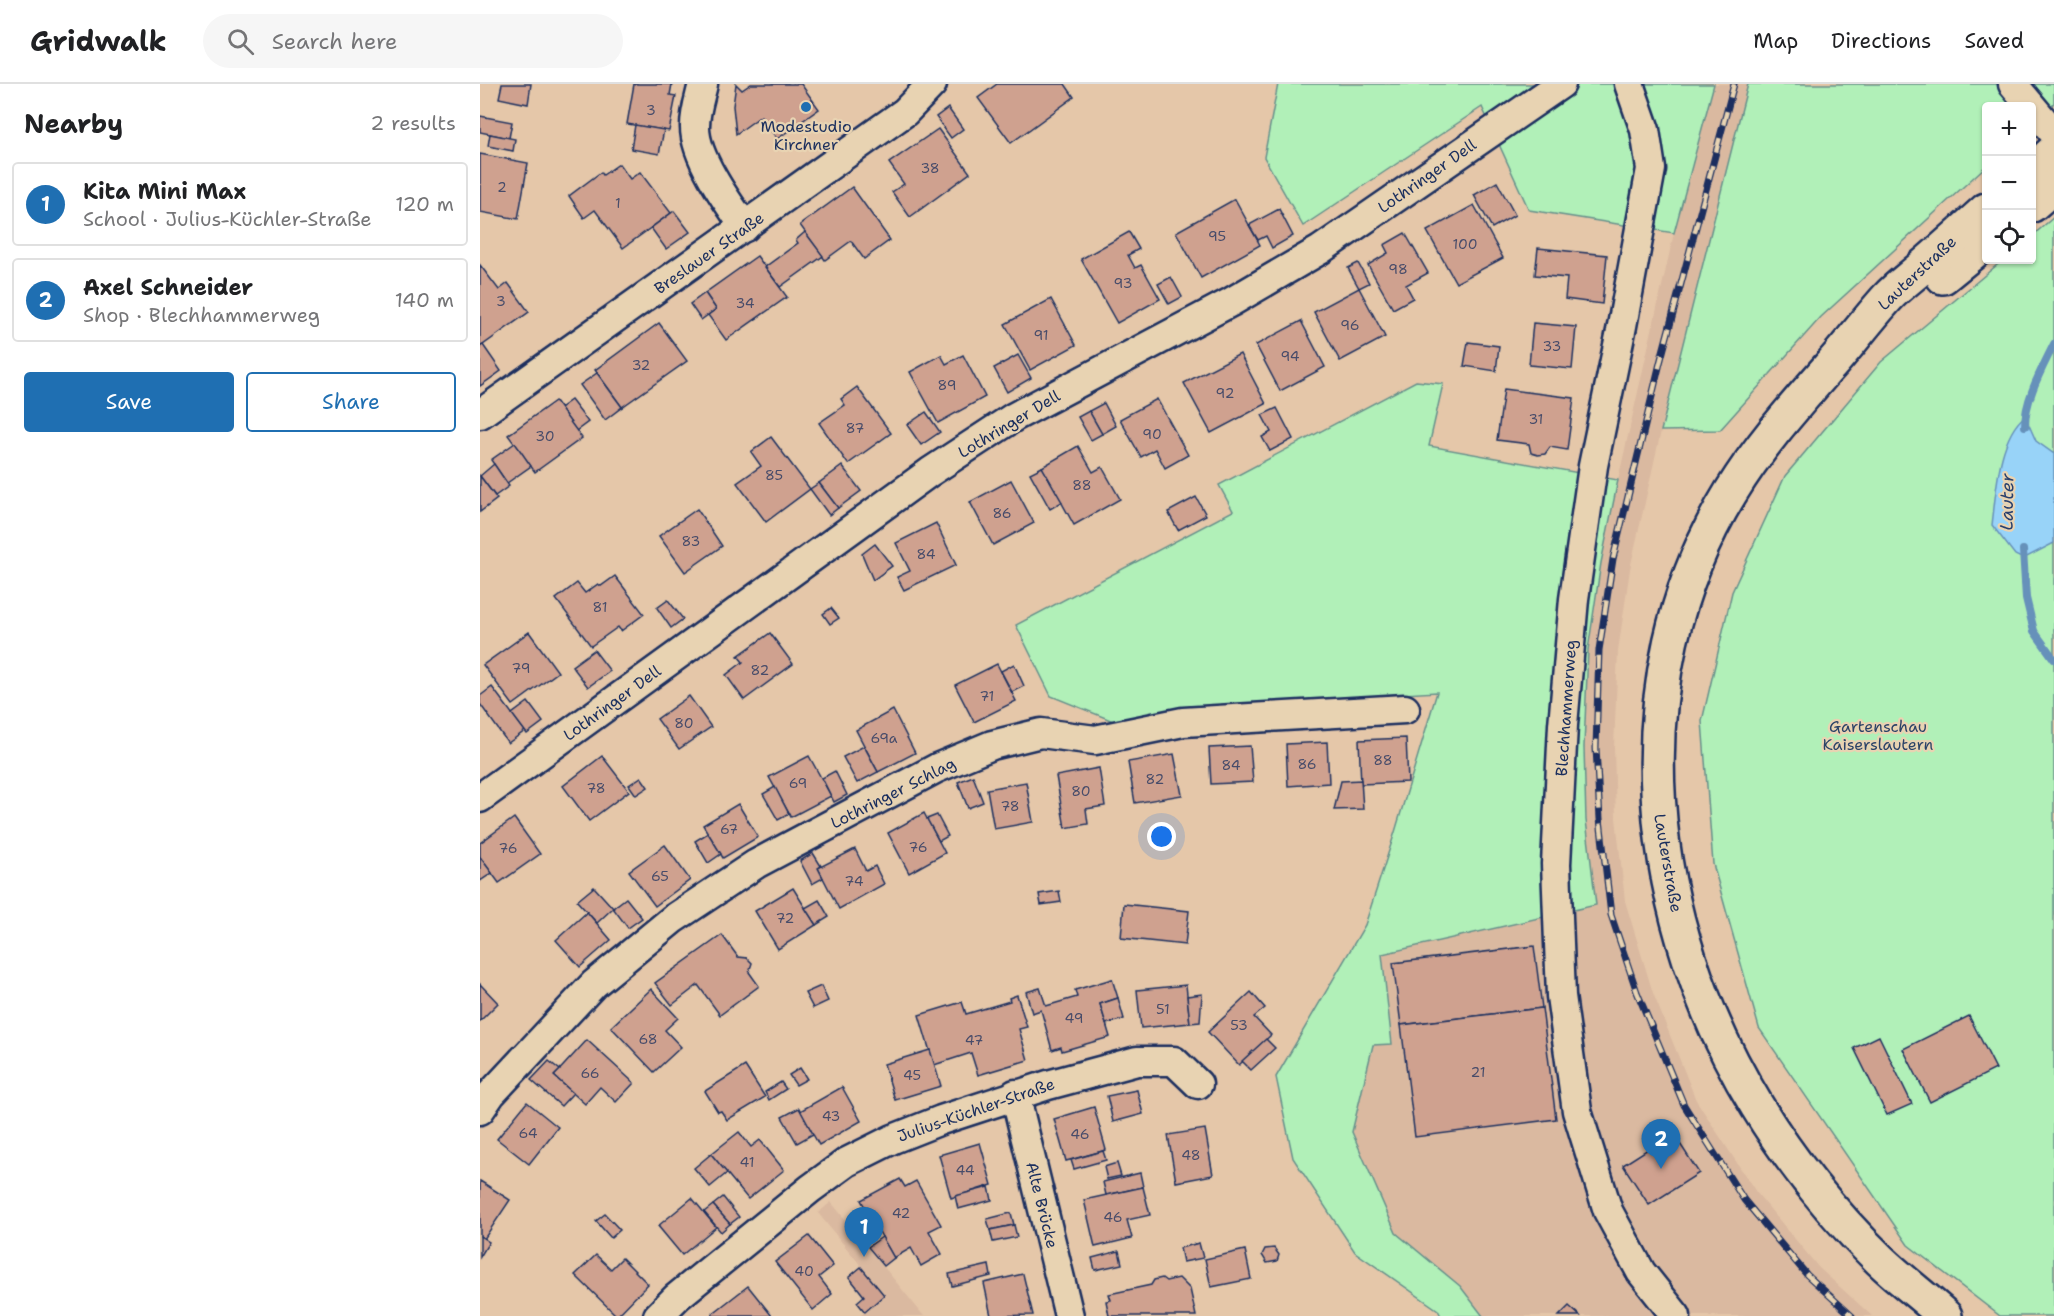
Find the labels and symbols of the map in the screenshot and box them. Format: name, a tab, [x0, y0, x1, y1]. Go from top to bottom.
marker: Modestudio Kirchner	[799, 100, 813, 114]
house number: 3	[646, 101, 656, 119]
place label: Modestudio Kirchner	[760, 116, 852, 155]
street label: Lothringer Dell	[1374, 134, 1481, 218]
house number: 38	[920, 159, 940, 177]
house number: 2	[497, 178, 507, 196]
house number: 1	[615, 194, 621, 212]
street label: Breslauer Straße	[650, 207, 768, 299]
house number: 95	[1208, 227, 1226, 245]
street label: Lauterstraße	[1873, 231, 1961, 315]
house number: 100	[1453, 235, 1477, 253]
house number: 98	[1388, 260, 1408, 278]
house number: 93	[1114, 274, 1132, 292]
house number: 3	[496, 292, 506, 310]
house number: 34	[735, 294, 755, 312]
house number: 96	[1340, 316, 1360, 334]
house number: 91	[1033, 326, 1049, 344]
house number: 33	[1543, 337, 1561, 355]
house number: 94	[1280, 347, 1300, 365]
house number: 32	[632, 356, 650, 374]
house number: 89	[938, 376, 956, 394]
house number: 92	[1216, 384, 1234, 402]
street label: Lothringer Dell	[954, 385, 1064, 463]
house number: 31	[1529, 410, 1543, 428]
house number: 87	[846, 419, 864, 437]
house number: 90	[1142, 425, 1162, 443]
house number: 30	[535, 427, 555, 445]
house number: 85	[765, 466, 783, 484]
water label: Lauter	[1995, 473, 2020, 531]
house number: 88	[1072, 476, 1092, 494]
house number: 86	[992, 504, 1012, 522]
house number: 83	[682, 532, 700, 550]
house number: 84	[916, 545, 936, 563]
house number: 81	[592, 598, 608, 616]
street label: Blechhammerweg	[1551, 639, 1581, 777]
house number: 79	[511, 659, 531, 677]
street label: Lothringer Dell	[559, 660, 665, 746]
house number: 82	[751, 661, 769, 679]
house number: 71	[980, 687, 994, 705]
house number: 80	[674, 714, 694, 732]
park label: Gartenschau Kaiserslautern	[1823, 716, 1934, 755]
house number: 69a	[871, 729, 898, 747]
house number: 88	[1373, 751, 1393, 769]
street label: Lothringer Schlag	[827, 752, 959, 834]
house number: 86	[1297, 755, 1317, 773]
house number: 84	[1221, 756, 1241, 774]
house number: 82	[1146, 770, 1164, 788]
house number: 69	[789, 774, 807, 792]
house number: 78	[586, 779, 606, 797]
house number: 80	[1071, 782, 1091, 800]
house number: 78	[1000, 797, 1020, 815]
street label: Lauterstraße	[1649, 812, 1687, 914]
house number: 67	[720, 820, 738, 838]
your location	[1147, 822, 1176, 851]
house number: 76	[908, 838, 928, 856]
house number: 76	[498, 839, 518, 857]
house number: 65	[651, 867, 669, 885]
house number: 74	[845, 872, 864, 890]
house number: 72	[776, 909, 794, 927]
house number: 51	[1156, 1000, 1170, 1018]
house number: 49	[1065, 1009, 1084, 1027]
house number: 53	[1230, 1016, 1248, 1034]
house number: 68	[638, 1030, 658, 1048]
house number: 47	[965, 1031, 983, 1049]
house number: 21	[1471, 1063, 1485, 1081]
house number: 66	[580, 1064, 600, 1082]
house number: 45	[903, 1066, 921, 1084]
street label: Julius-Küchler-Straße	[894, 1073, 1058, 1147]
house number: 43	[822, 1107, 840, 1125]
pin: 2	[1642, 1120, 1680, 1169]
house number: 64	[518, 1124, 538, 1142]
house number: 46	[1070, 1125, 1090, 1143]
house number: 48	[1181, 1146, 1201, 1164]
house number: 41	[740, 1153, 754, 1171]
street label: Alte Brücke	[1021, 1160, 1063, 1250]
house number: 44	[955, 1161, 975, 1179]
house number: 42	[892, 1204, 910, 1222]
pin: 1	[844, 1208, 884, 1257]
house number: 46	[1103, 1208, 1123, 1226]
house number: 40	[794, 1262, 814, 1280]

